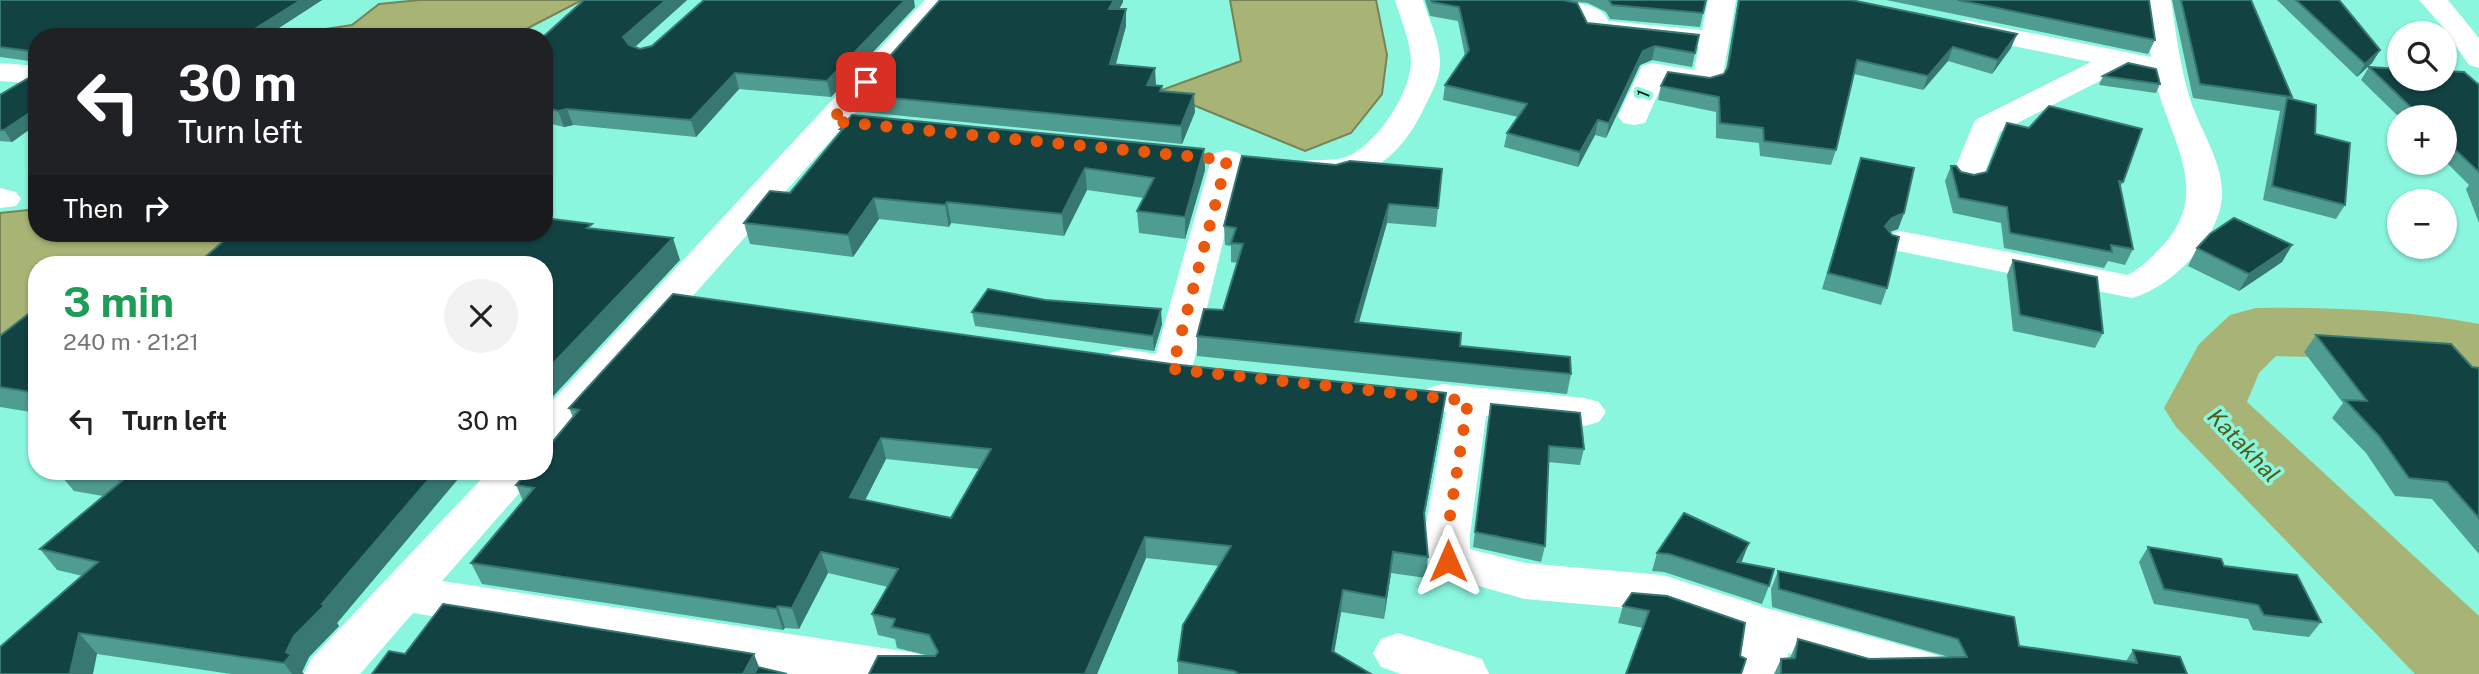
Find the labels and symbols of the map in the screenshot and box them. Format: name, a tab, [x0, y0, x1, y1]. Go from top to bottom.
pin	[836, 52, 896, 112]
street label: 1	[1632, 87, 1654, 101]
water label: Katakhal	[2202, 403, 2286, 487]
position arrow	[1411, 524, 1485, 598]

